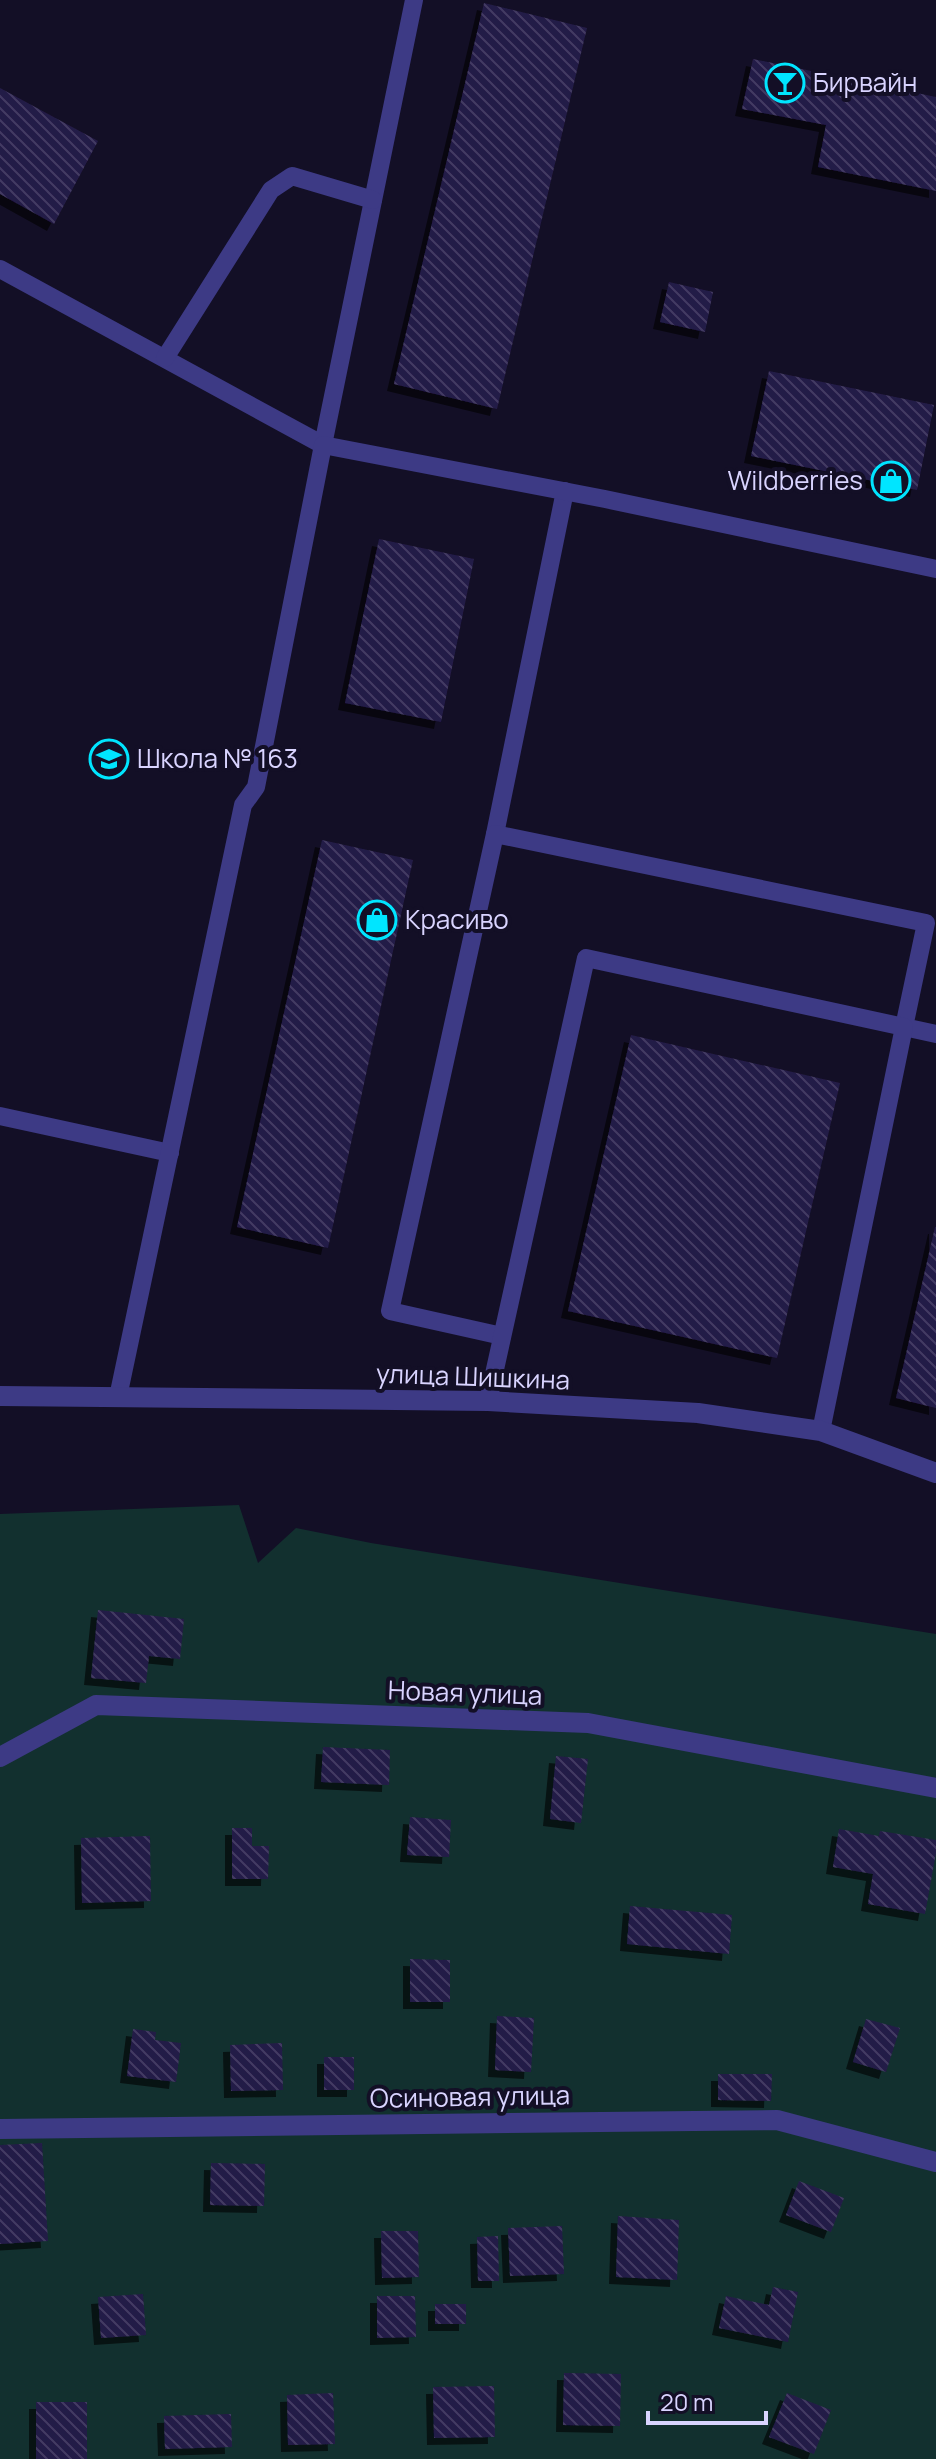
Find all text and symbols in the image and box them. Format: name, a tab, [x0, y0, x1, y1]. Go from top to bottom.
bar icon: Бирвайн	[764, 62, 806, 104]
place label: Бирвайн	[813, 64, 917, 100]
shop icon: Wildberries	[870, 460, 912, 502]
place label: Wildberries	[727, 462, 863, 498]
school or university icon: Школа № 163	[88, 738, 130, 780]
place label: Школа № 163	[137, 740, 298, 776]
shop icon: Красиво	[356, 899, 398, 941]
place label: Красиво	[405, 901, 509, 937]
street label: улица Шишкина	[375, 1355, 571, 1397]
street label: Новая улица	[387, 1671, 543, 1713]
street label: Осиновая улица	[370, 2076, 570, 2116]
scale bar	[648, 2375, 766, 2425]
text: 20 m	[660, 2385, 713, 2418]

